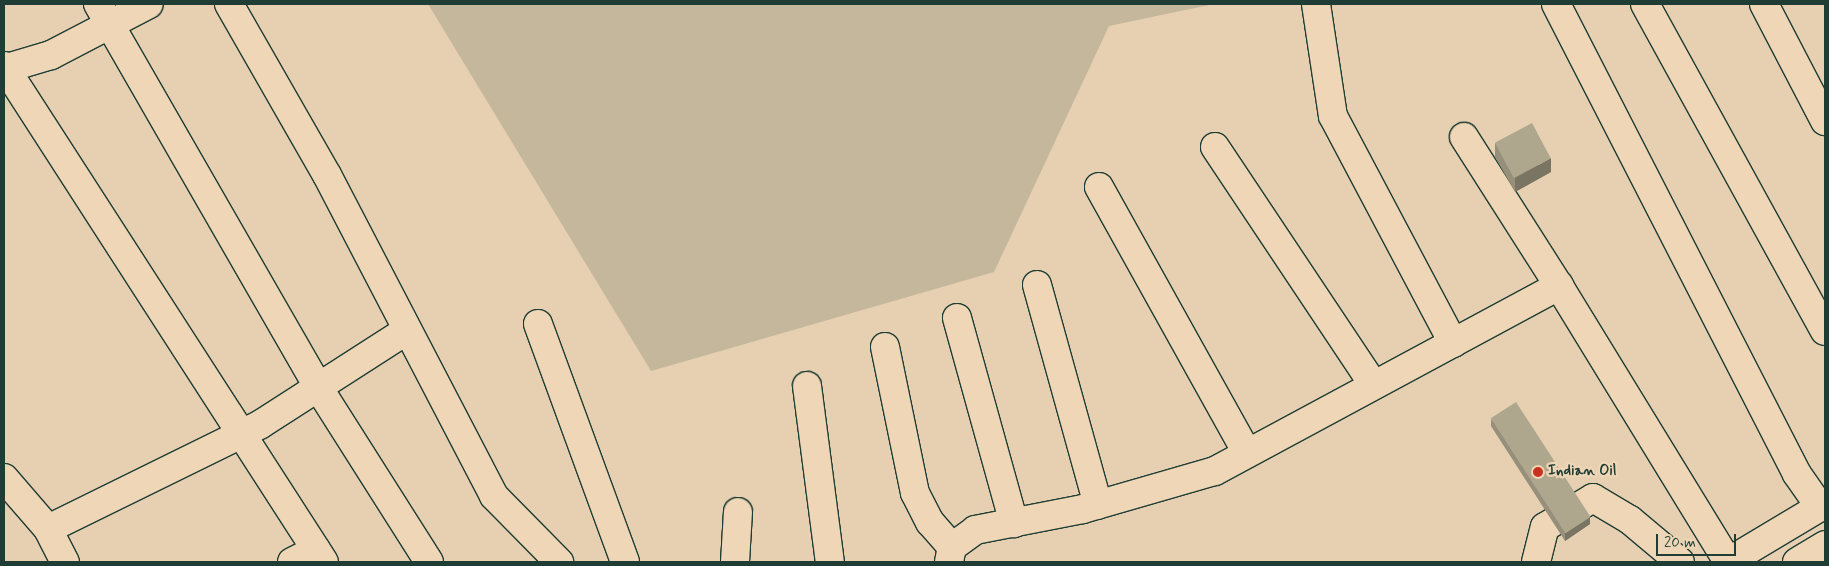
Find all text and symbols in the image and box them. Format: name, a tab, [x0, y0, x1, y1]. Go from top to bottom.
place label: Indian Oil	[1548, 463, 1617, 481]
marker: Indian Oil	[1532, 466, 1544, 478]
scale bar	[1659, 524, 1739, 556]
text: 20 m	[1664, 533, 1696, 553]

